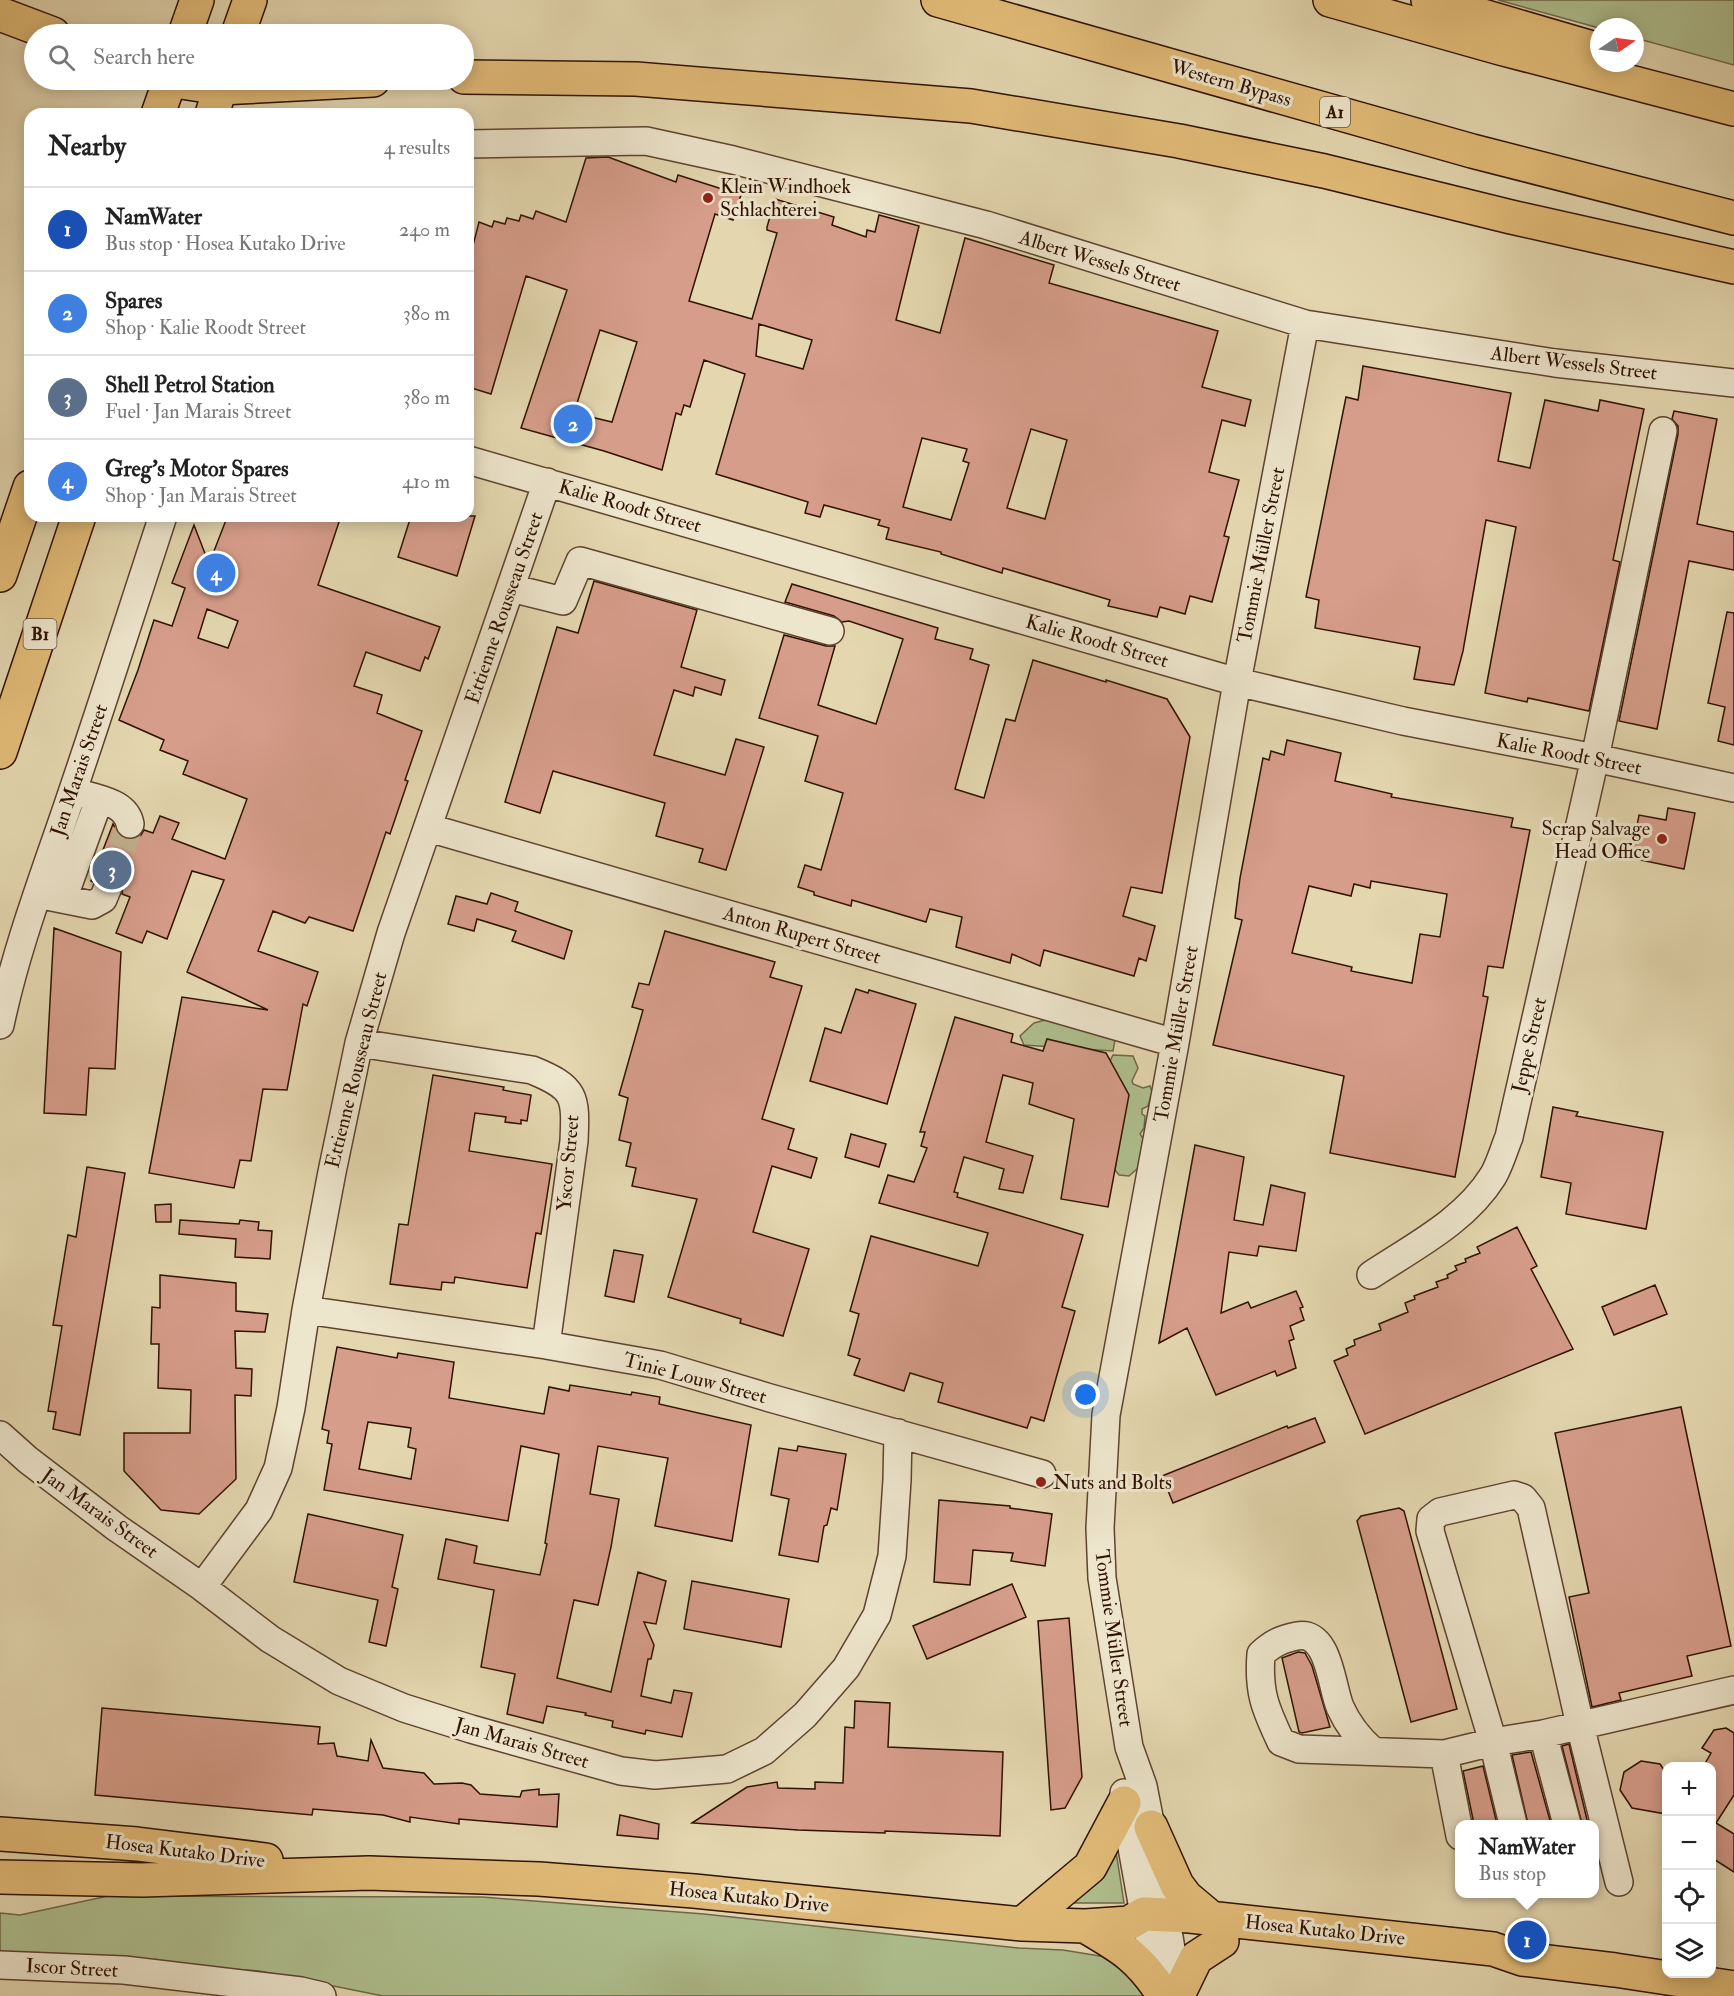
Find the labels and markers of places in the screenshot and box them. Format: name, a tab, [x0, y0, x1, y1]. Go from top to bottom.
place label: Klein Windhoek Schlachterei	[720, 174, 851, 222]
marker: Klein Windhoek Schlachterei	[701, 191, 715, 205]
pin: 2	[554, 402, 592, 446]
pin: 4	[196, 550, 236, 596]
place label: Scrap Salvage Head Office	[1541, 816, 1650, 864]
marker: Scrap Salvage Head Office	[1655, 832, 1669, 846]
pin: 3	[92, 848, 132, 892]
place label: Nuts and Bolts	[1053, 1470, 1172, 1495]
marker: Nuts and Bolts	[1034, 1475, 1048, 1489]
pin: 1	[1508, 1918, 1546, 1962]

